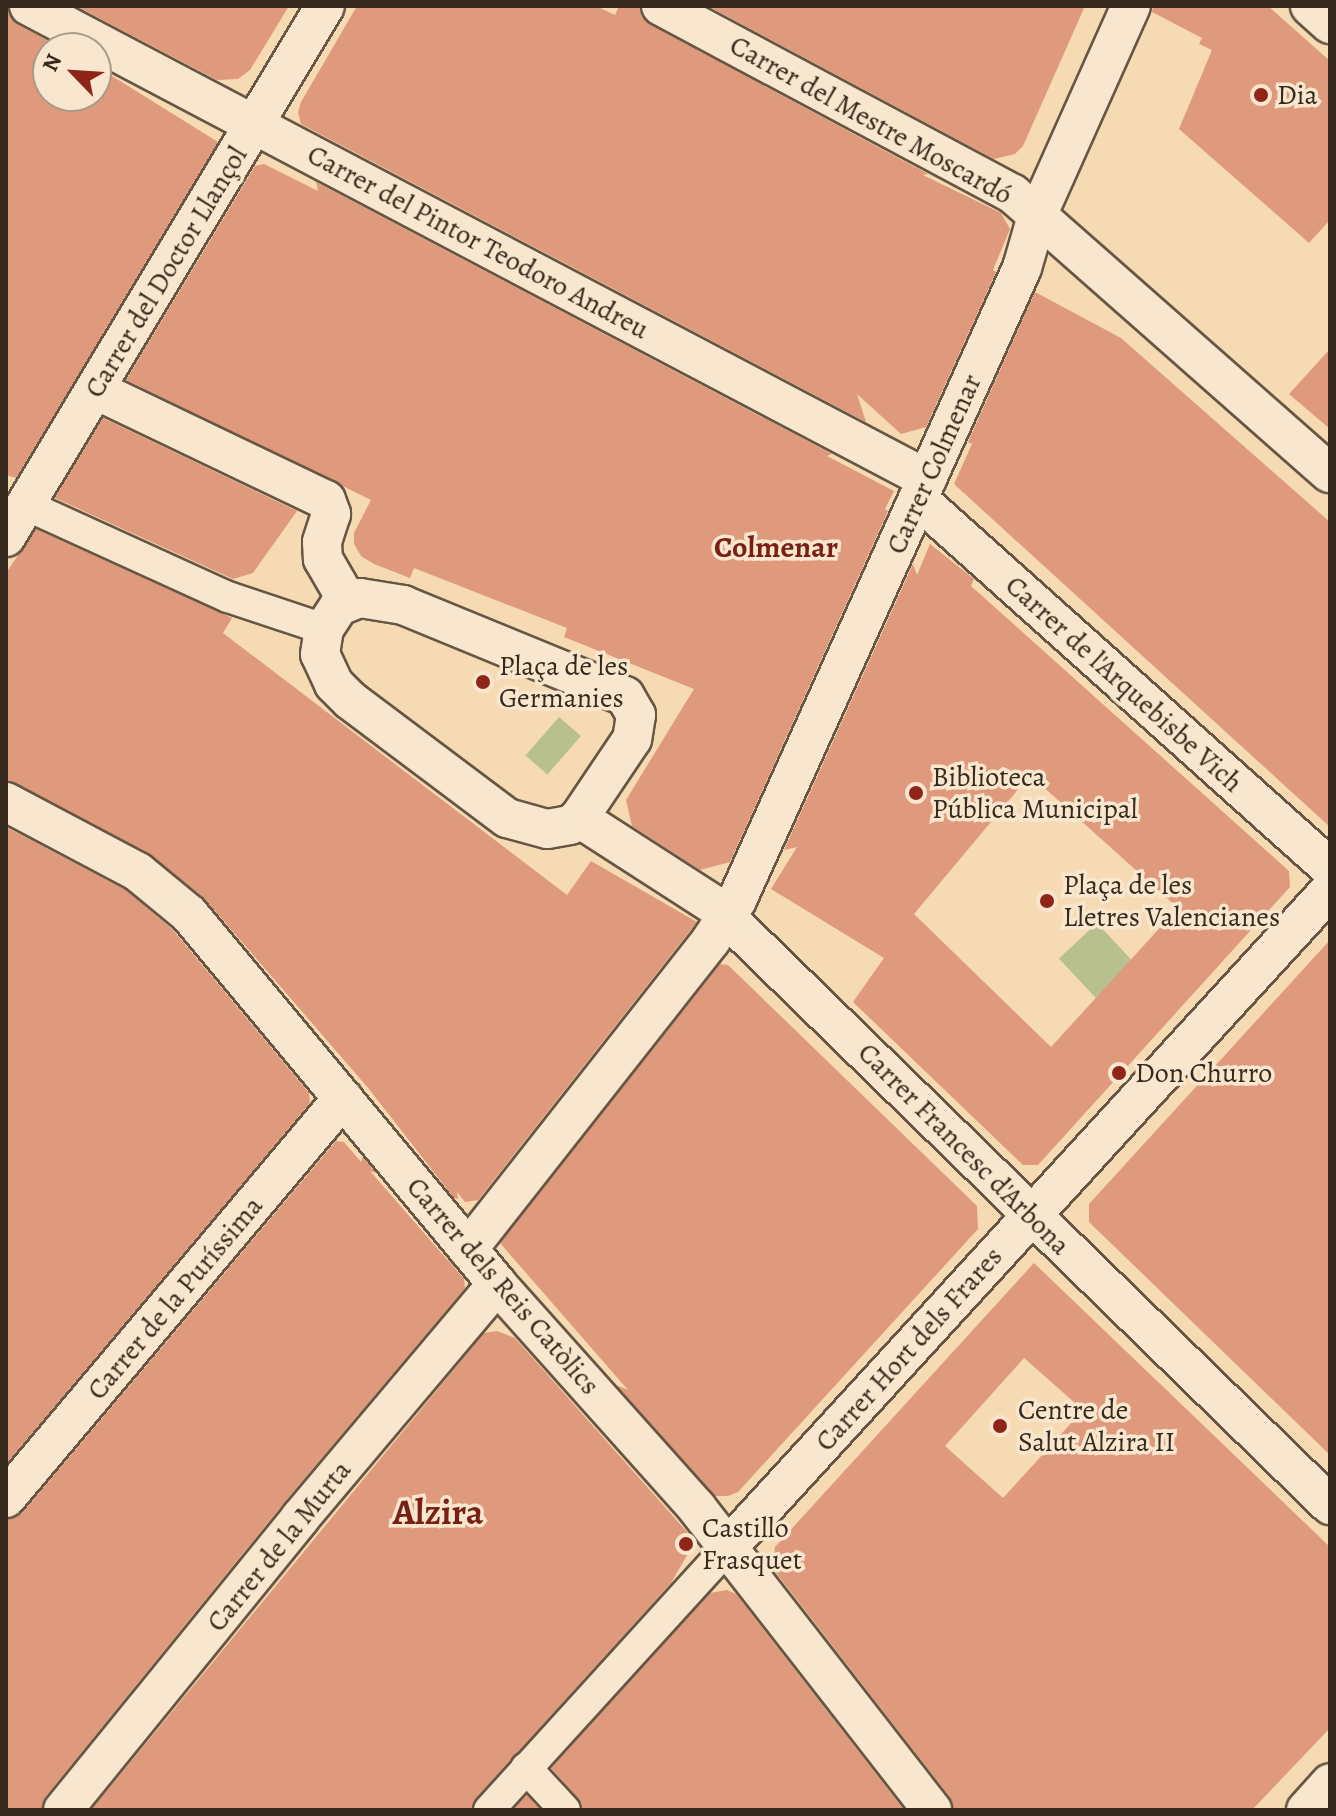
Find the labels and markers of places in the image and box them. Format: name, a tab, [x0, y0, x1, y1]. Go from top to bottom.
place label: Dia	[1277, 78, 1318, 112]
marker: Dia	[1252, 86, 1270, 104]
place label: Plaça de les Germanies	[499, 649, 628, 715]
marker: Plaça de les Germanies	[474, 673, 492, 691]
place label: Biblioteca Pública Municipal	[932, 760, 1138, 826]
marker: Biblioteca Pública Municipal	[907, 784, 925, 802]
place label: Plaça de les Lletres Valencianes	[1063, 868, 1280, 934]
marker: Plaça de les Lletres Valencianes	[1038, 892, 1056, 910]
place label: Don Churro	[1135, 1056, 1272, 1090]
marker: Don Churro	[1110, 1064, 1128, 1082]
place label: Centre de Salut Alzira II	[1018, 1393, 1175, 1459]
marker: Centre de Salut Alzira II	[989, 1415, 1011, 1437]
place label: Castillo Frasquet	[702, 1511, 802, 1577]
marker: Castillo Frasquet	[677, 1535, 695, 1553]

